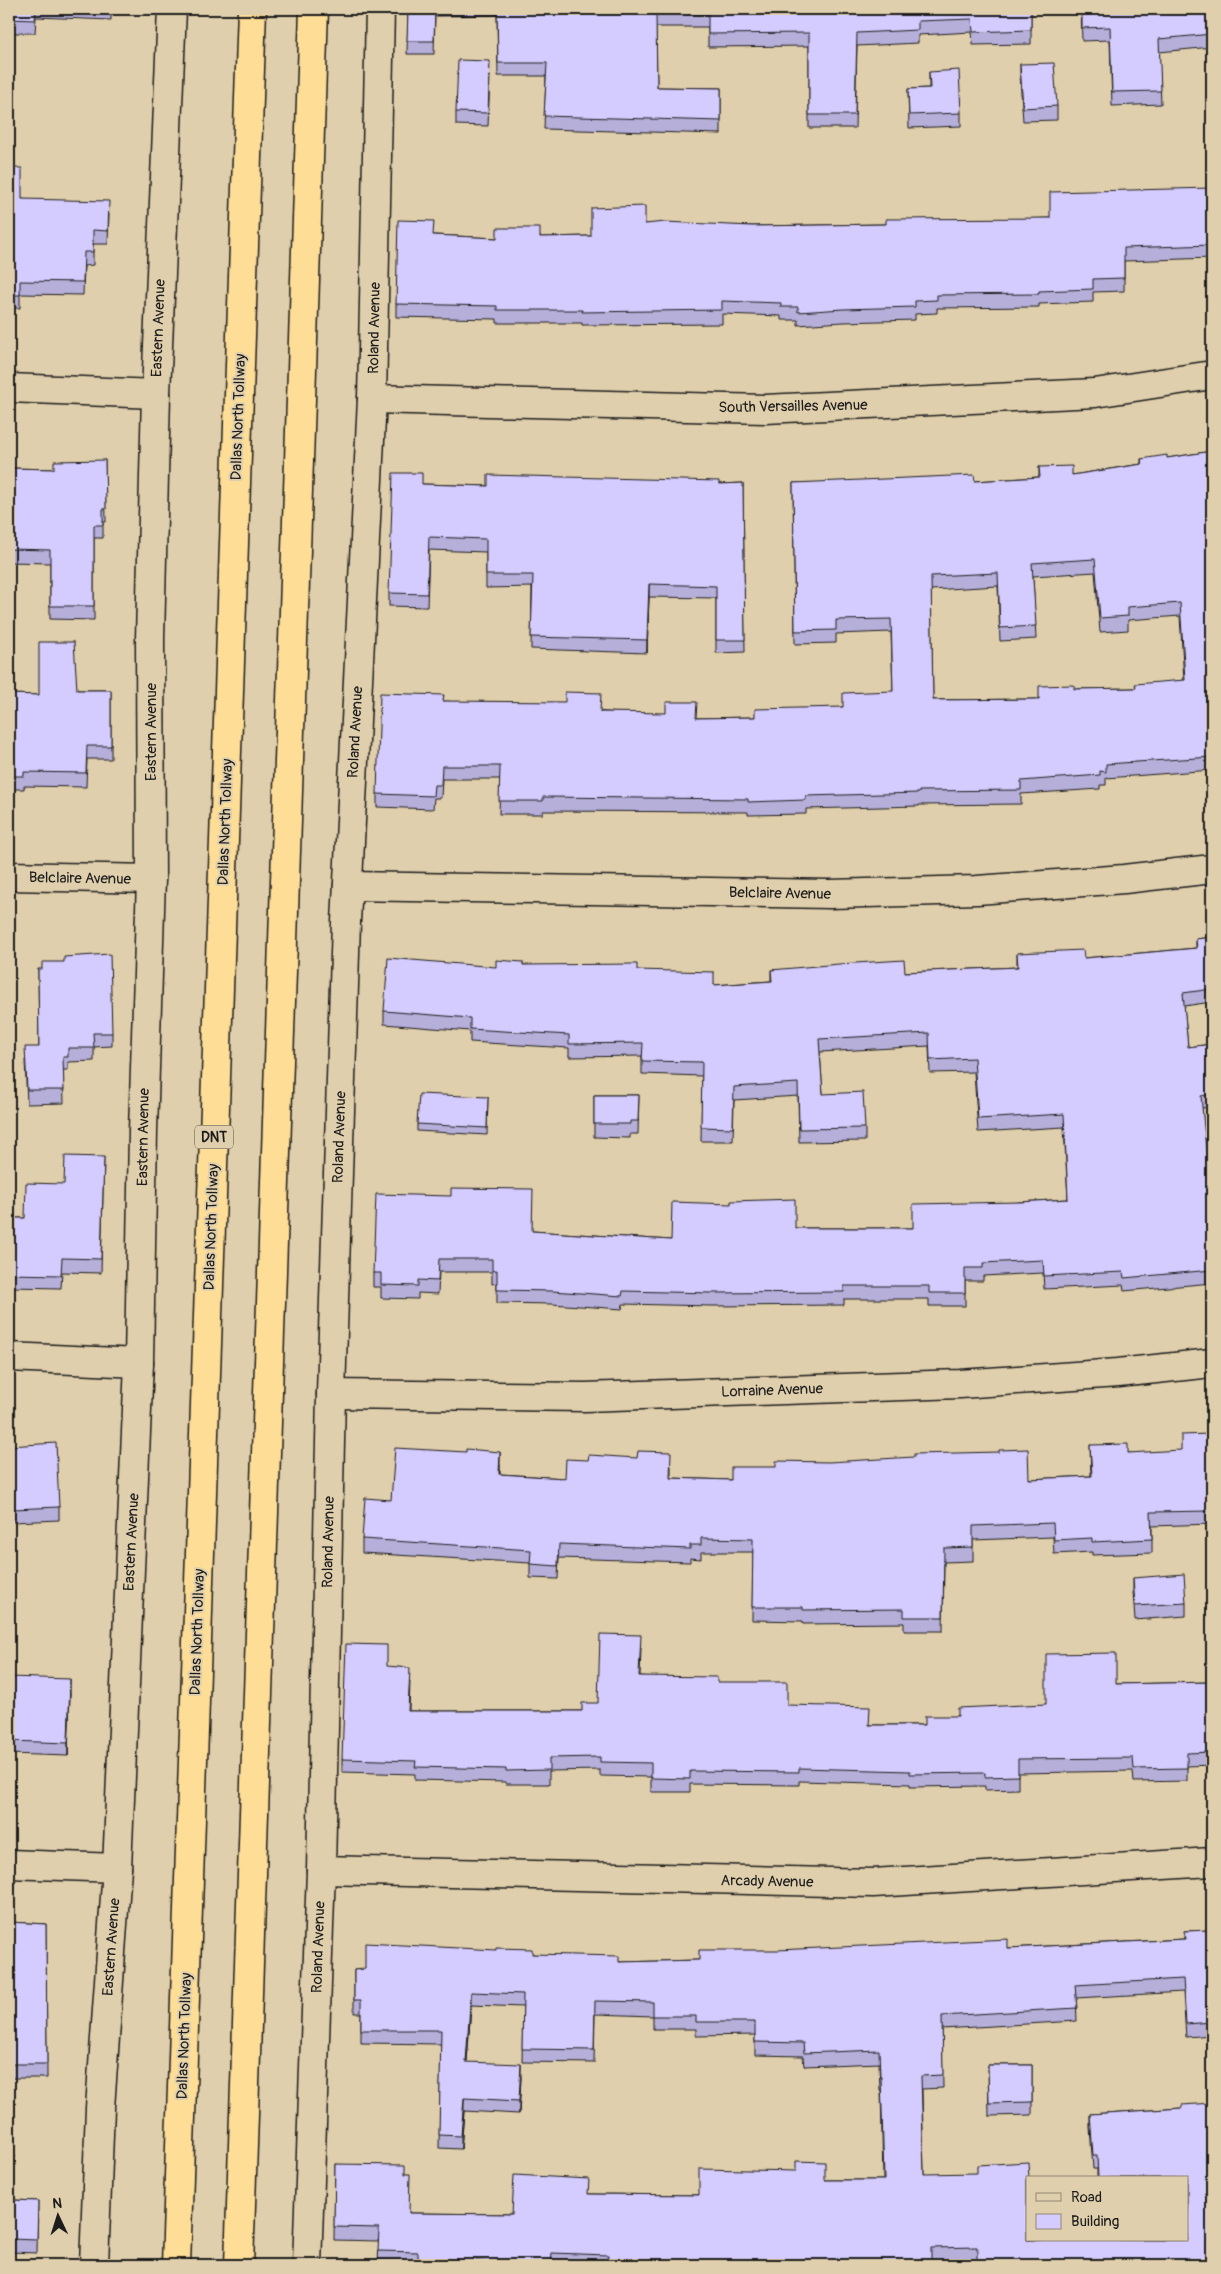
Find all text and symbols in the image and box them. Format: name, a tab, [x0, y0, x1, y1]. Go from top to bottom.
street label: Eastern Avenue	[147, 278, 170, 377]
street label: Roland Avenue	[364, 281, 385, 374]
street label: Dallas North Tollway	[227, 353, 250, 481]
street label: South Versailles Avenue	[718, 396, 868, 417]
street label: Eastern Avenue	[142, 682, 161, 781]
street label: Roland Avenue	[344, 685, 367, 778]
street label: Dallas North Tollway	[214, 758, 237, 886]
street label: Belclaire Avenue	[29, 868, 132, 889]
street label: Belclaire Avenue	[729, 883, 832, 904]
street label: Eastern Avenue	[133, 1087, 154, 1186]
street label: Roland Avenue	[328, 1090, 351, 1183]
road number: DNT	[195, 1126, 233, 1148]
street label: Dallas North Tollway	[200, 1163, 223, 1291]
street label: Lorraine Avenue	[721, 1379, 824, 1402]
street label: Eastern Avenue	[119, 1492, 144, 1592]
street label: Roland Avenue	[318, 1495, 339, 1588]
street label: Dallas North Tollway	[186, 1568, 209, 1696]
street label: Arcady Avenue	[720, 1871, 814, 1892]
street label: Eastern Avenue	[99, 1897, 124, 1997]
street label: Roland Avenue	[307, 1900, 330, 1993]
street label: Dallas North Tollway	[173, 1972, 196, 2100]
legend	[1026, 2176, 1188, 2242]
text: Road	[1071, 2188, 1102, 2207]
north arrow	[32, 2192, 82, 2242]
text: N	[52, 2195, 62, 2212]
text: Building	[1071, 2212, 1119, 2231]

